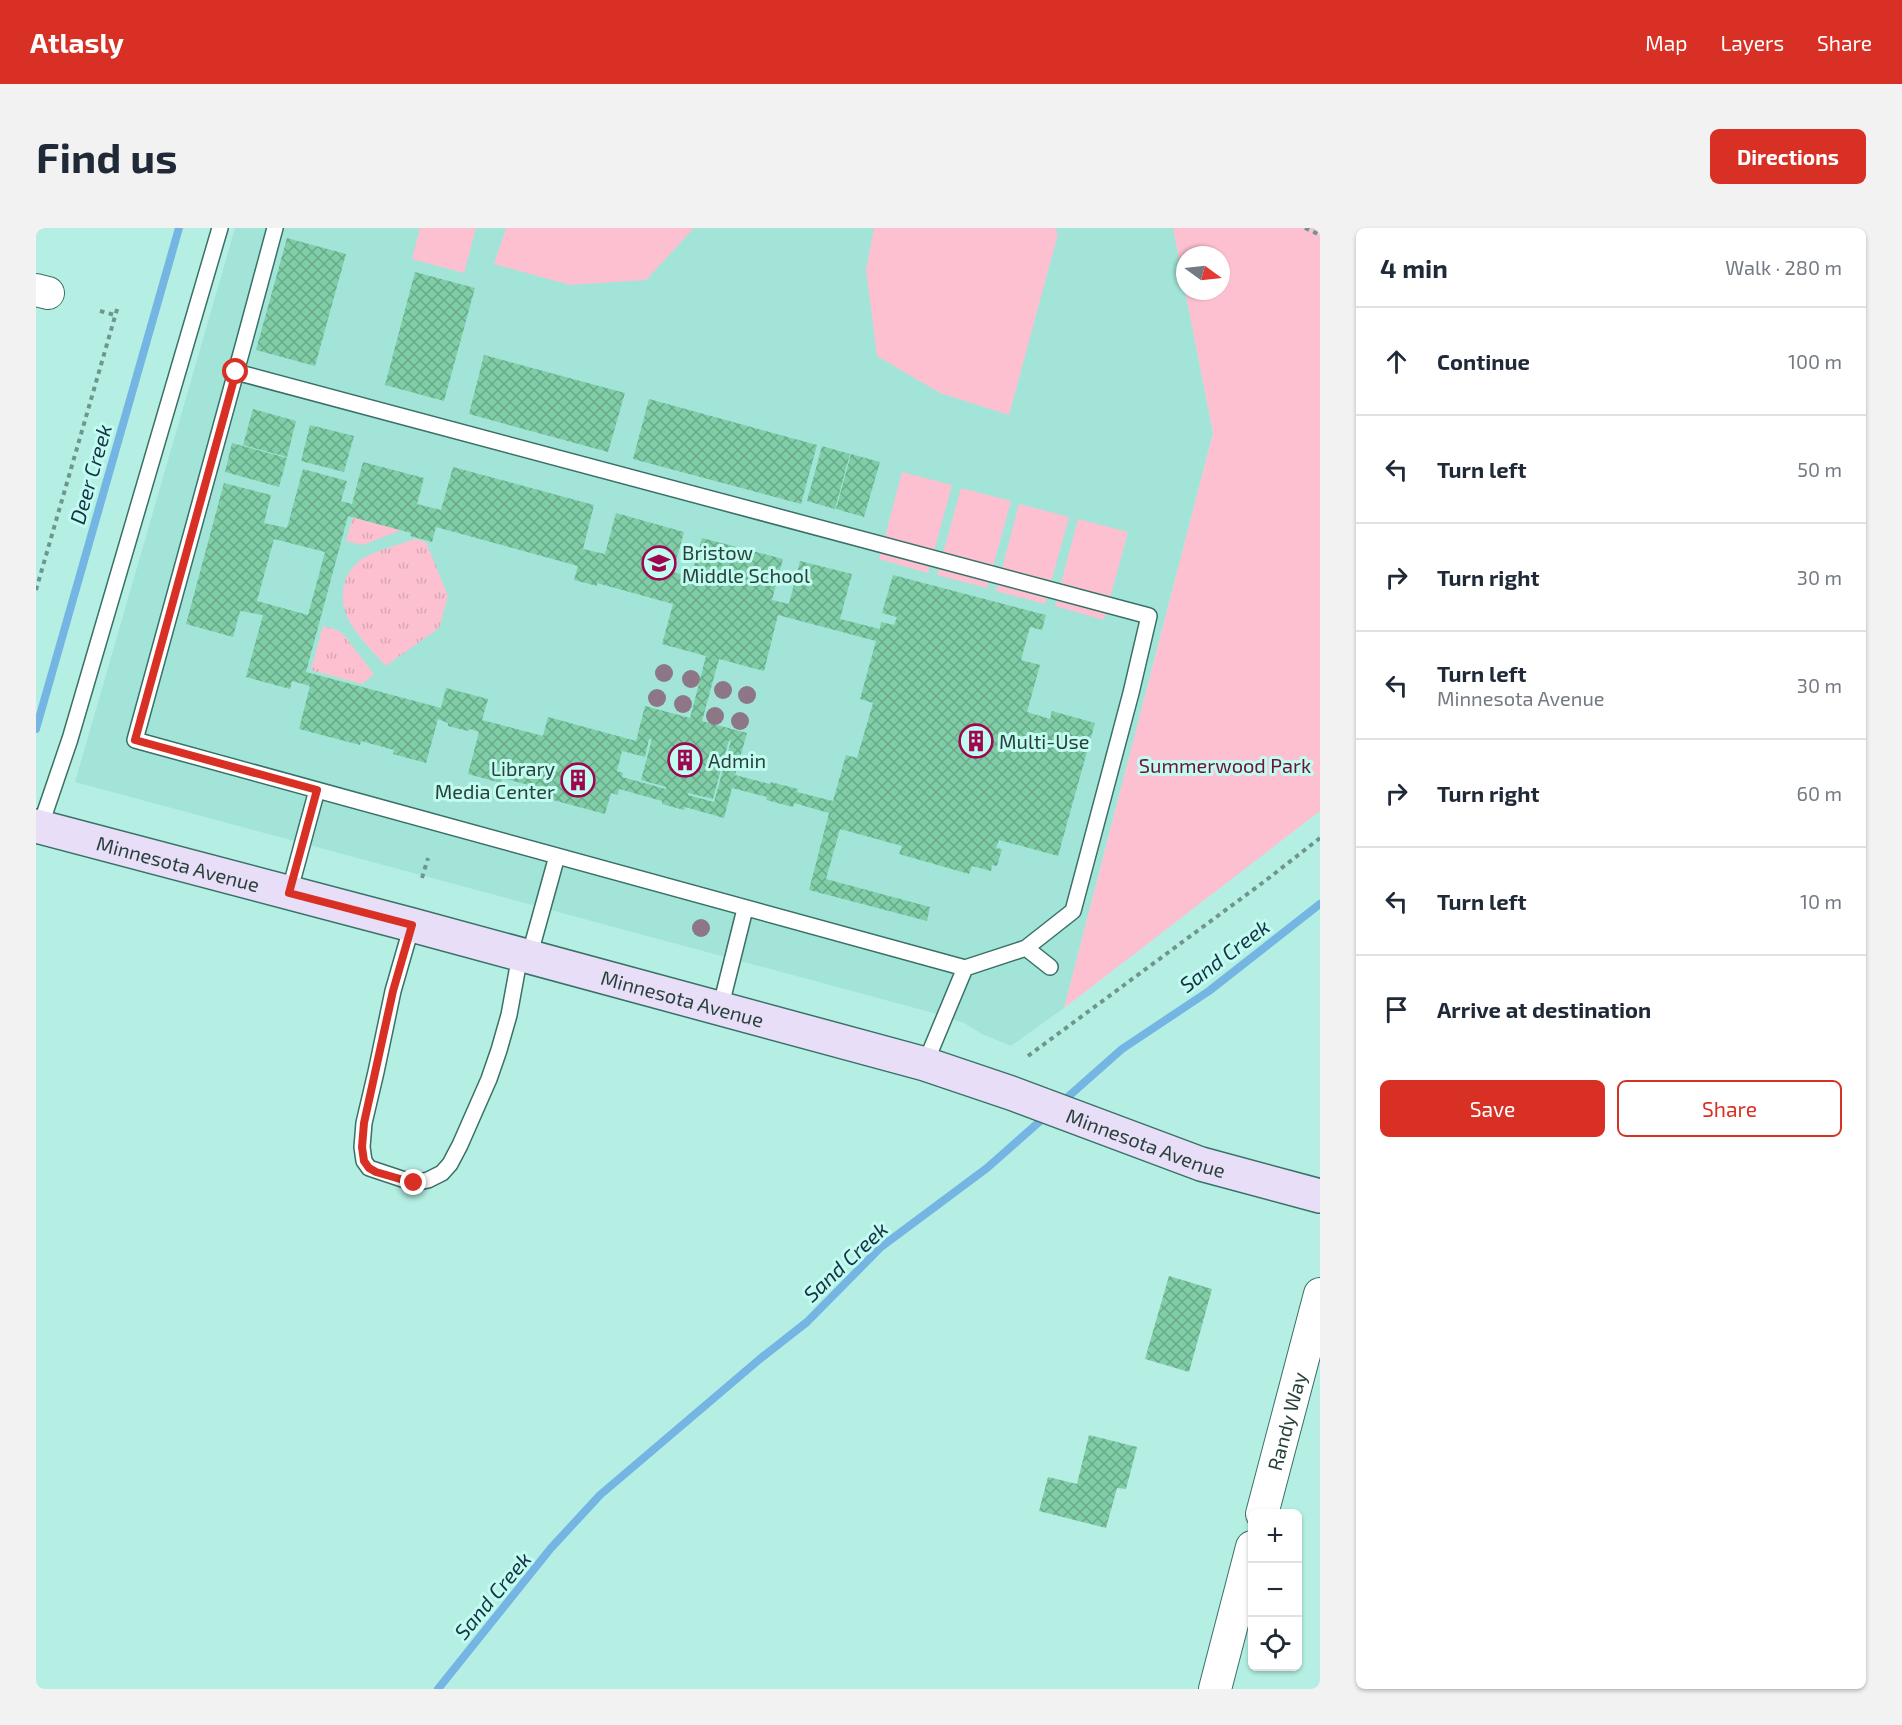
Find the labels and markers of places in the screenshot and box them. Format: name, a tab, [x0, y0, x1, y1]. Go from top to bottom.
place label: Bristow Middle School	[682, 540, 810, 587]
school or university icon: Bristow Middle School	[641, 545, 677, 581]
building icon: Multi-Use	[958, 723, 994, 759]
place label: Multi-Use	[999, 729, 1090, 753]
building icon: Admin	[667, 742, 703, 778]
place label: Admin	[708, 748, 766, 772]
place label: Library Media Center	[435, 756, 555, 803]
building icon: Library Media Center	[560, 762, 596, 798]

